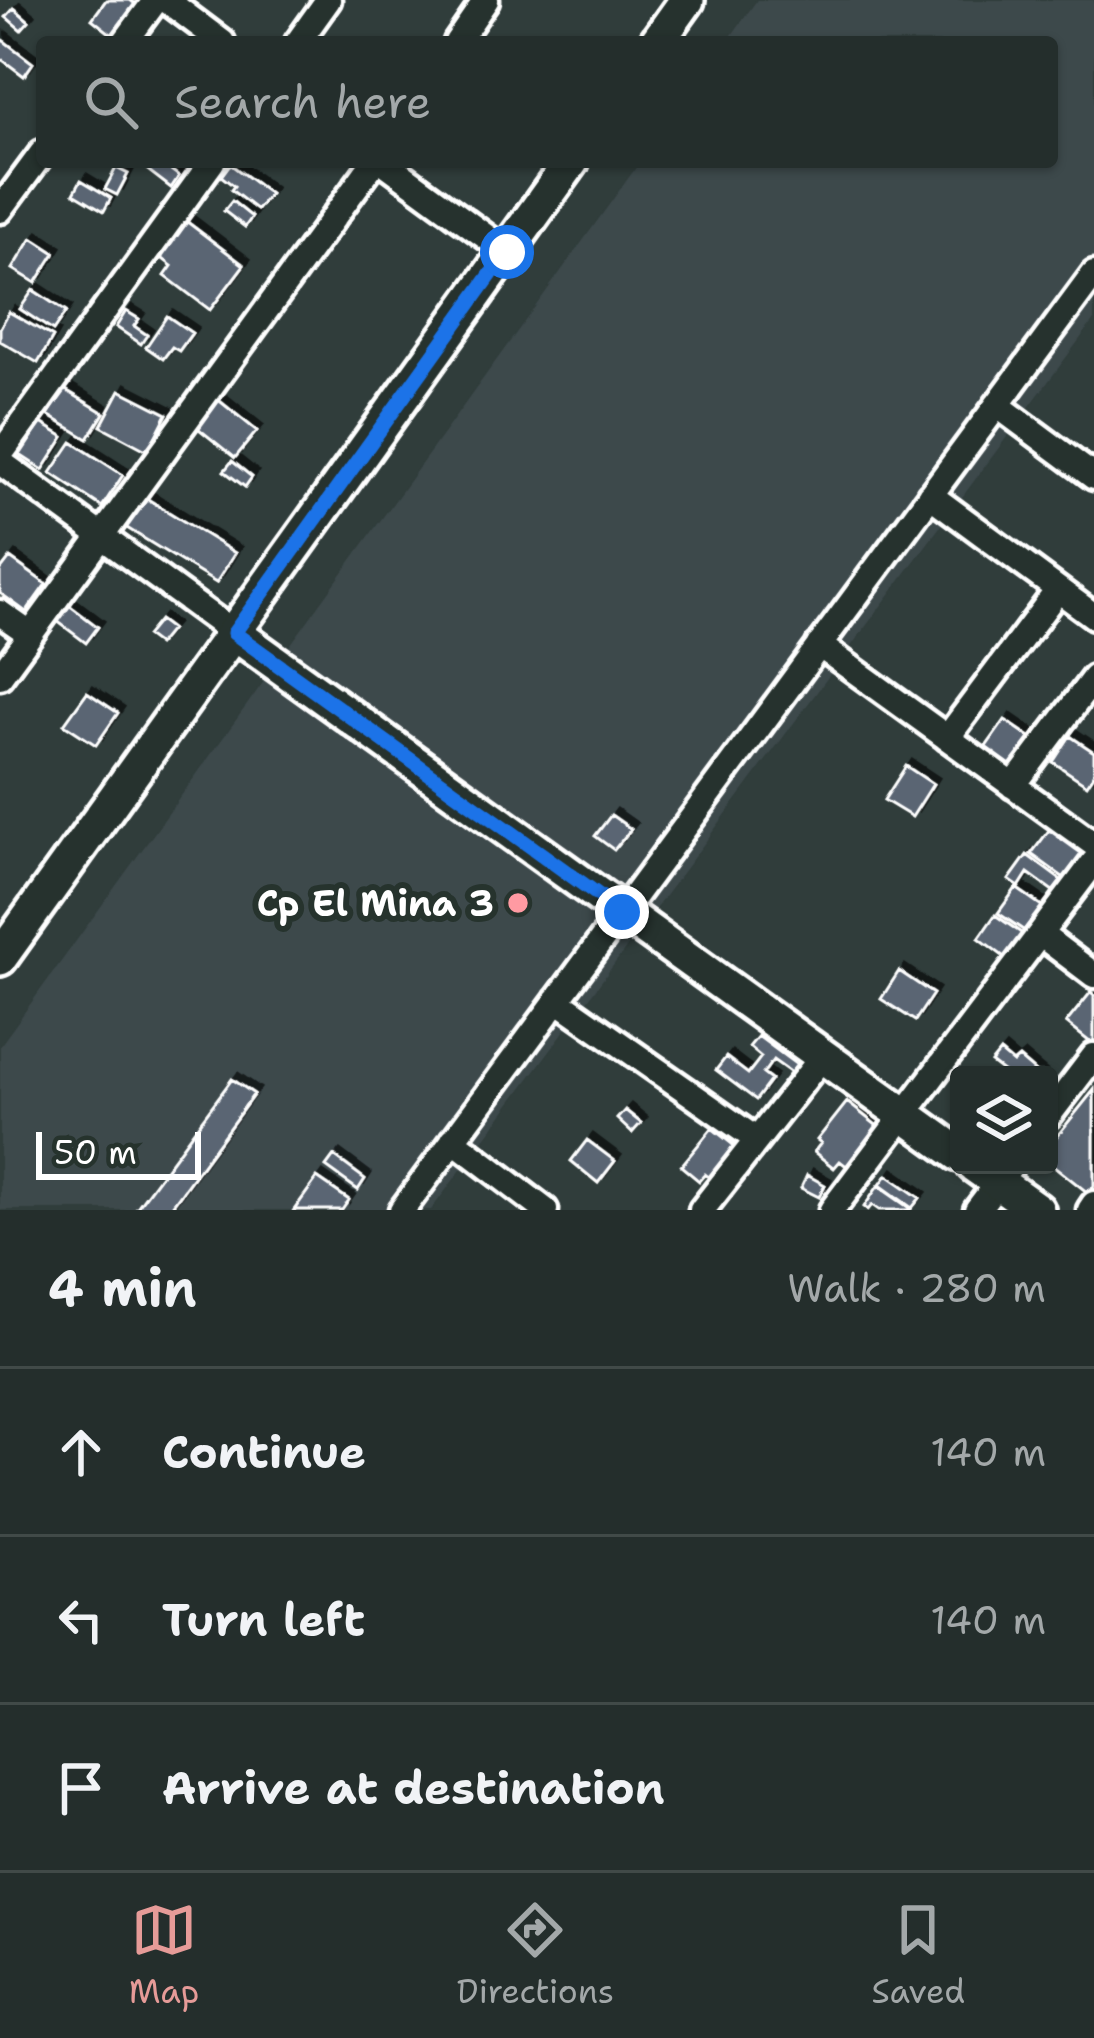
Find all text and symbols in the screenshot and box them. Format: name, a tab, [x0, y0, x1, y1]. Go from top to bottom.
search box	[36, 36, 1058, 168]
icon: search	[78, 69, 144, 135]
text: Search here	[174, 72, 431, 132]
route start	[480, 225, 534, 279]
place label: Cp El Mina 3	[257, 879, 494, 928]
route end	[595, 885, 649, 939]
marker: Cp El Mina 3	[505, 890, 531, 916]
map controls	[950, 1066, 1058, 1174]
button: layers	[950, 1066, 1058, 1174]
scale bar	[36, 1126, 201, 1179]
text: 50 m	[54, 1130, 137, 1175]
text: 4 min	[48, 1254, 197, 1322]
text: Walk · 280 m	[787, 1262, 1046, 1314]
icon: ahead	[48, 1419, 114, 1485]
text: Continue	[162, 1422, 366, 1482]
text: 140 m	[930, 1426, 1046, 1478]
icon: left	[48, 1587, 114, 1653]
text: Turn left	[162, 1590, 365, 1650]
text: 140 m	[930, 1594, 1046, 1646]
icon: arrive	[48, 1755, 114, 1821]
text: Arrive at destination	[162, 1758, 665, 1818]
tab: Map	[129, 1897, 199, 2014]
tab: Directions	[457, 1897, 614, 2014]
tab: Saved	[872, 1897, 965, 2014]

